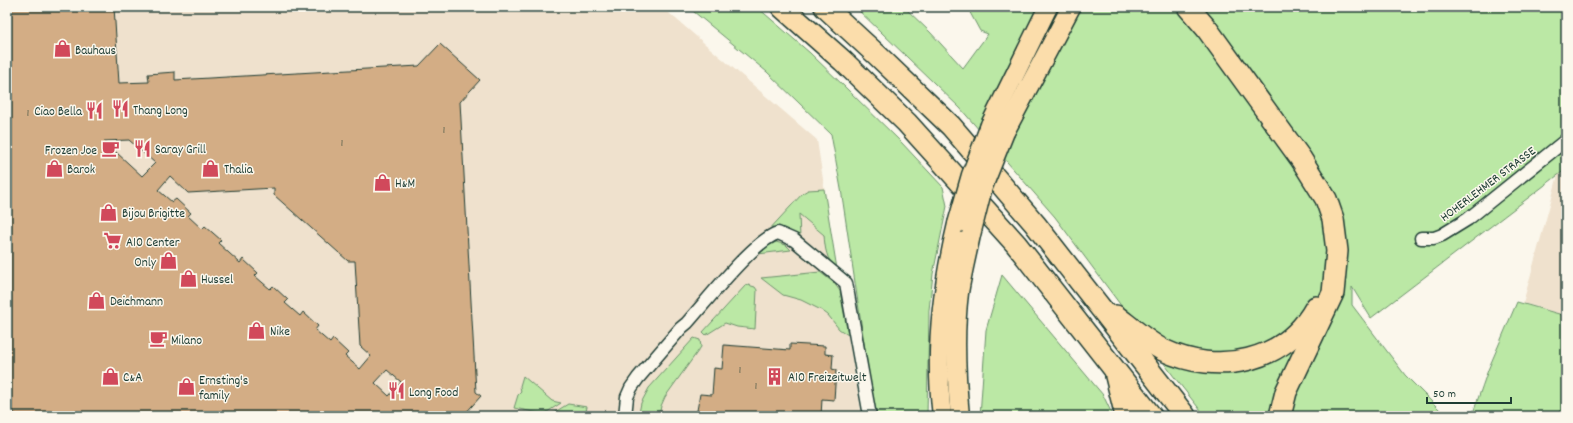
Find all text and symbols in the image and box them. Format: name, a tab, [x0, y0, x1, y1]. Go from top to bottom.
shop icon: Bauhaus	[52, 39, 72, 59]
place label: Bauhaus	[75, 42, 116, 61]
restaurant icon: Thang Long	[110, 99, 130, 119]
restaurant icon: Ciao Bella	[85, 100, 105, 120]
place label: Thang Long	[133, 102, 188, 121]
place label: Ciao Bella	[34, 103, 83, 122]
house number: 1	[27, 106, 29, 122]
house number: 1	[443, 123, 445, 139]
house number: 1	[341, 136, 343, 152]
restaurant icon: Saray Grill	[132, 138, 152, 158]
cafe icon: Frozen Joe	[100, 139, 120, 159]
place label: Saray Grill	[155, 141, 206, 160]
place label: Frozen Joe	[45, 142, 97, 161]
street label: HOHERLEHMER STRASSE	[1437, 143, 1540, 227]
shop icon: Barok	[44, 158, 64, 178]
shop icon: Thalia	[201, 158, 221, 178]
place label: Barok	[67, 161, 95, 180]
place label: Thalia	[224, 161, 254, 180]
shop icon: H&M	[372, 172, 392, 192]
place label: H&M	[395, 175, 415, 194]
shop icon: Bijou Brigitte	[99, 202, 119, 222]
place label: Bijou Brigitte	[122, 205, 185, 224]
supermarket icon: A10 Center	[103, 231, 123, 251]
place label: A10 Center	[126, 234, 180, 253]
shop icon: Only	[159, 251, 179, 271]
place label: Only	[134, 254, 157, 273]
shop icon: Hussel	[178, 268, 198, 288]
place label: Hussel	[201, 271, 233, 290]
shop icon: Deichmann	[87, 290, 107, 310]
place label: Deichmann	[110, 293, 163, 312]
shop icon: Nike	[247, 320, 267, 340]
place label: Nike	[270, 323, 290, 342]
cafe icon: Milano	[148, 329, 168, 349]
place label: Milano	[171, 332, 202, 351]
house number: 1	[739, 363, 741, 379]
shop icon: C&A	[100, 366, 120, 386]
building icon: A10 Freizeitwelt	[765, 366, 785, 386]
place label: C&A	[123, 369, 142, 388]
place label: A10 Freizeitwelt	[788, 369, 867, 388]
place label: Ernsting's family	[199, 372, 248, 406]
shop icon: Ernsting's family	[176, 376, 196, 396]
house number: 1	[755, 379, 757, 395]
scale bar	[1427, 379, 1511, 405]
restaurant icon: Long Food	[386, 381, 406, 401]
place label: Long Food	[409, 384, 458, 403]
text: 50 m	[1433, 386, 1456, 403]

